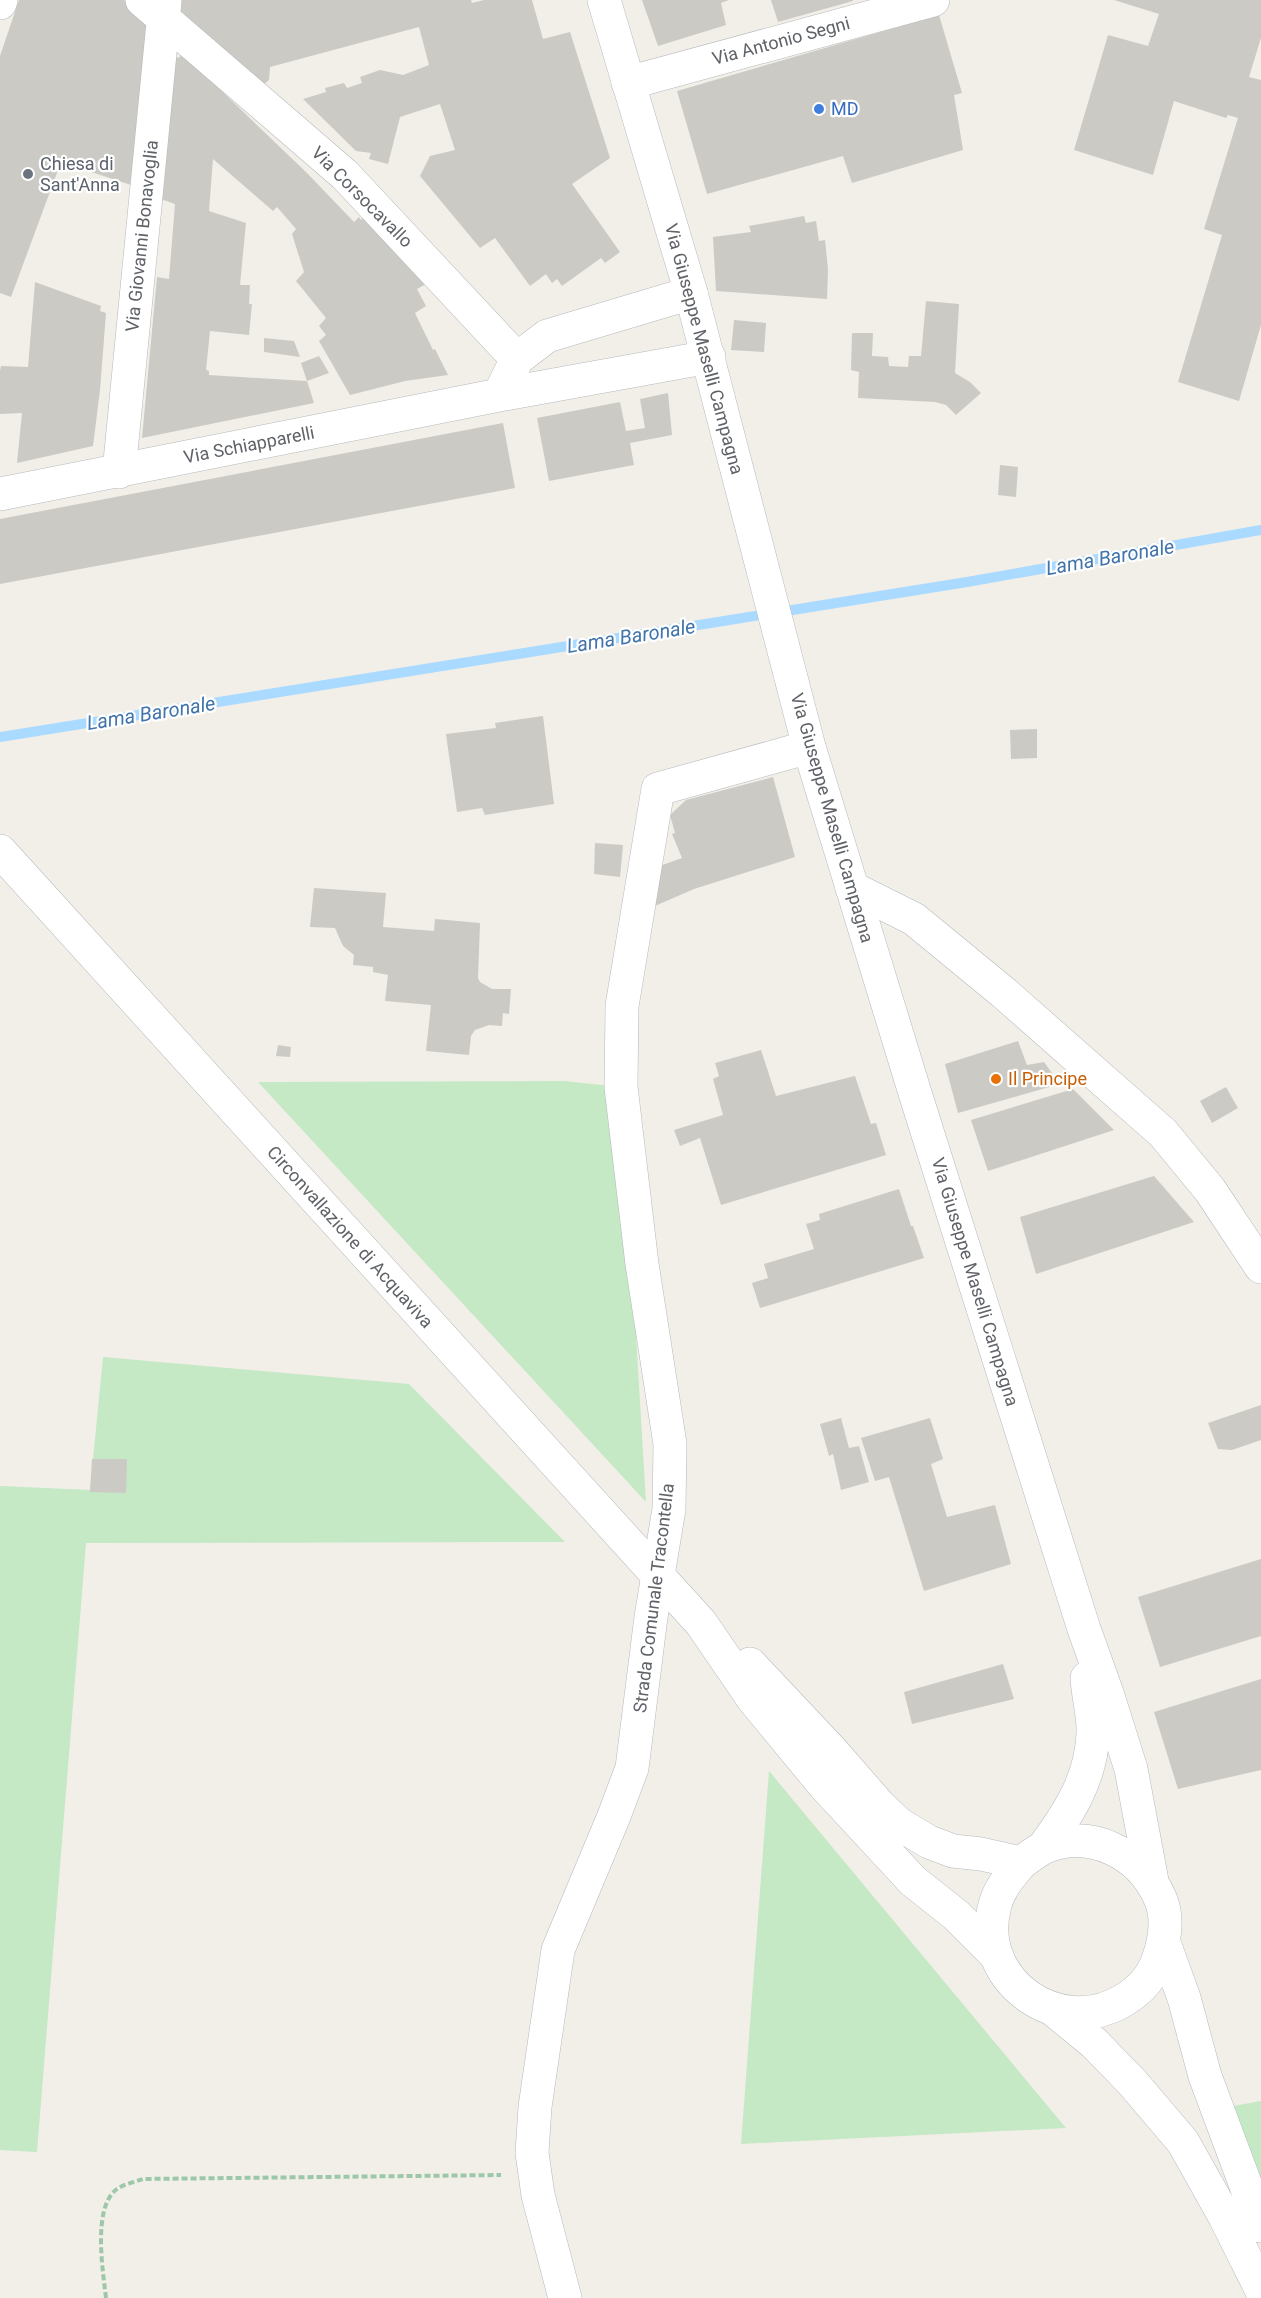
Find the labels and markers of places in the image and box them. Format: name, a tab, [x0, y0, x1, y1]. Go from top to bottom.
place label: MD	[831, 98, 859, 119]
marker: MD	[812, 102, 826, 116]
place label: Chiesa di Sant'Anna	[40, 153, 120, 195]
marker: Chiesa di Sant'Anna	[21, 167, 35, 181]
place label: Il Principe	[1008, 1068, 1087, 1089]
marker: Il Principe	[989, 1072, 1003, 1086]

